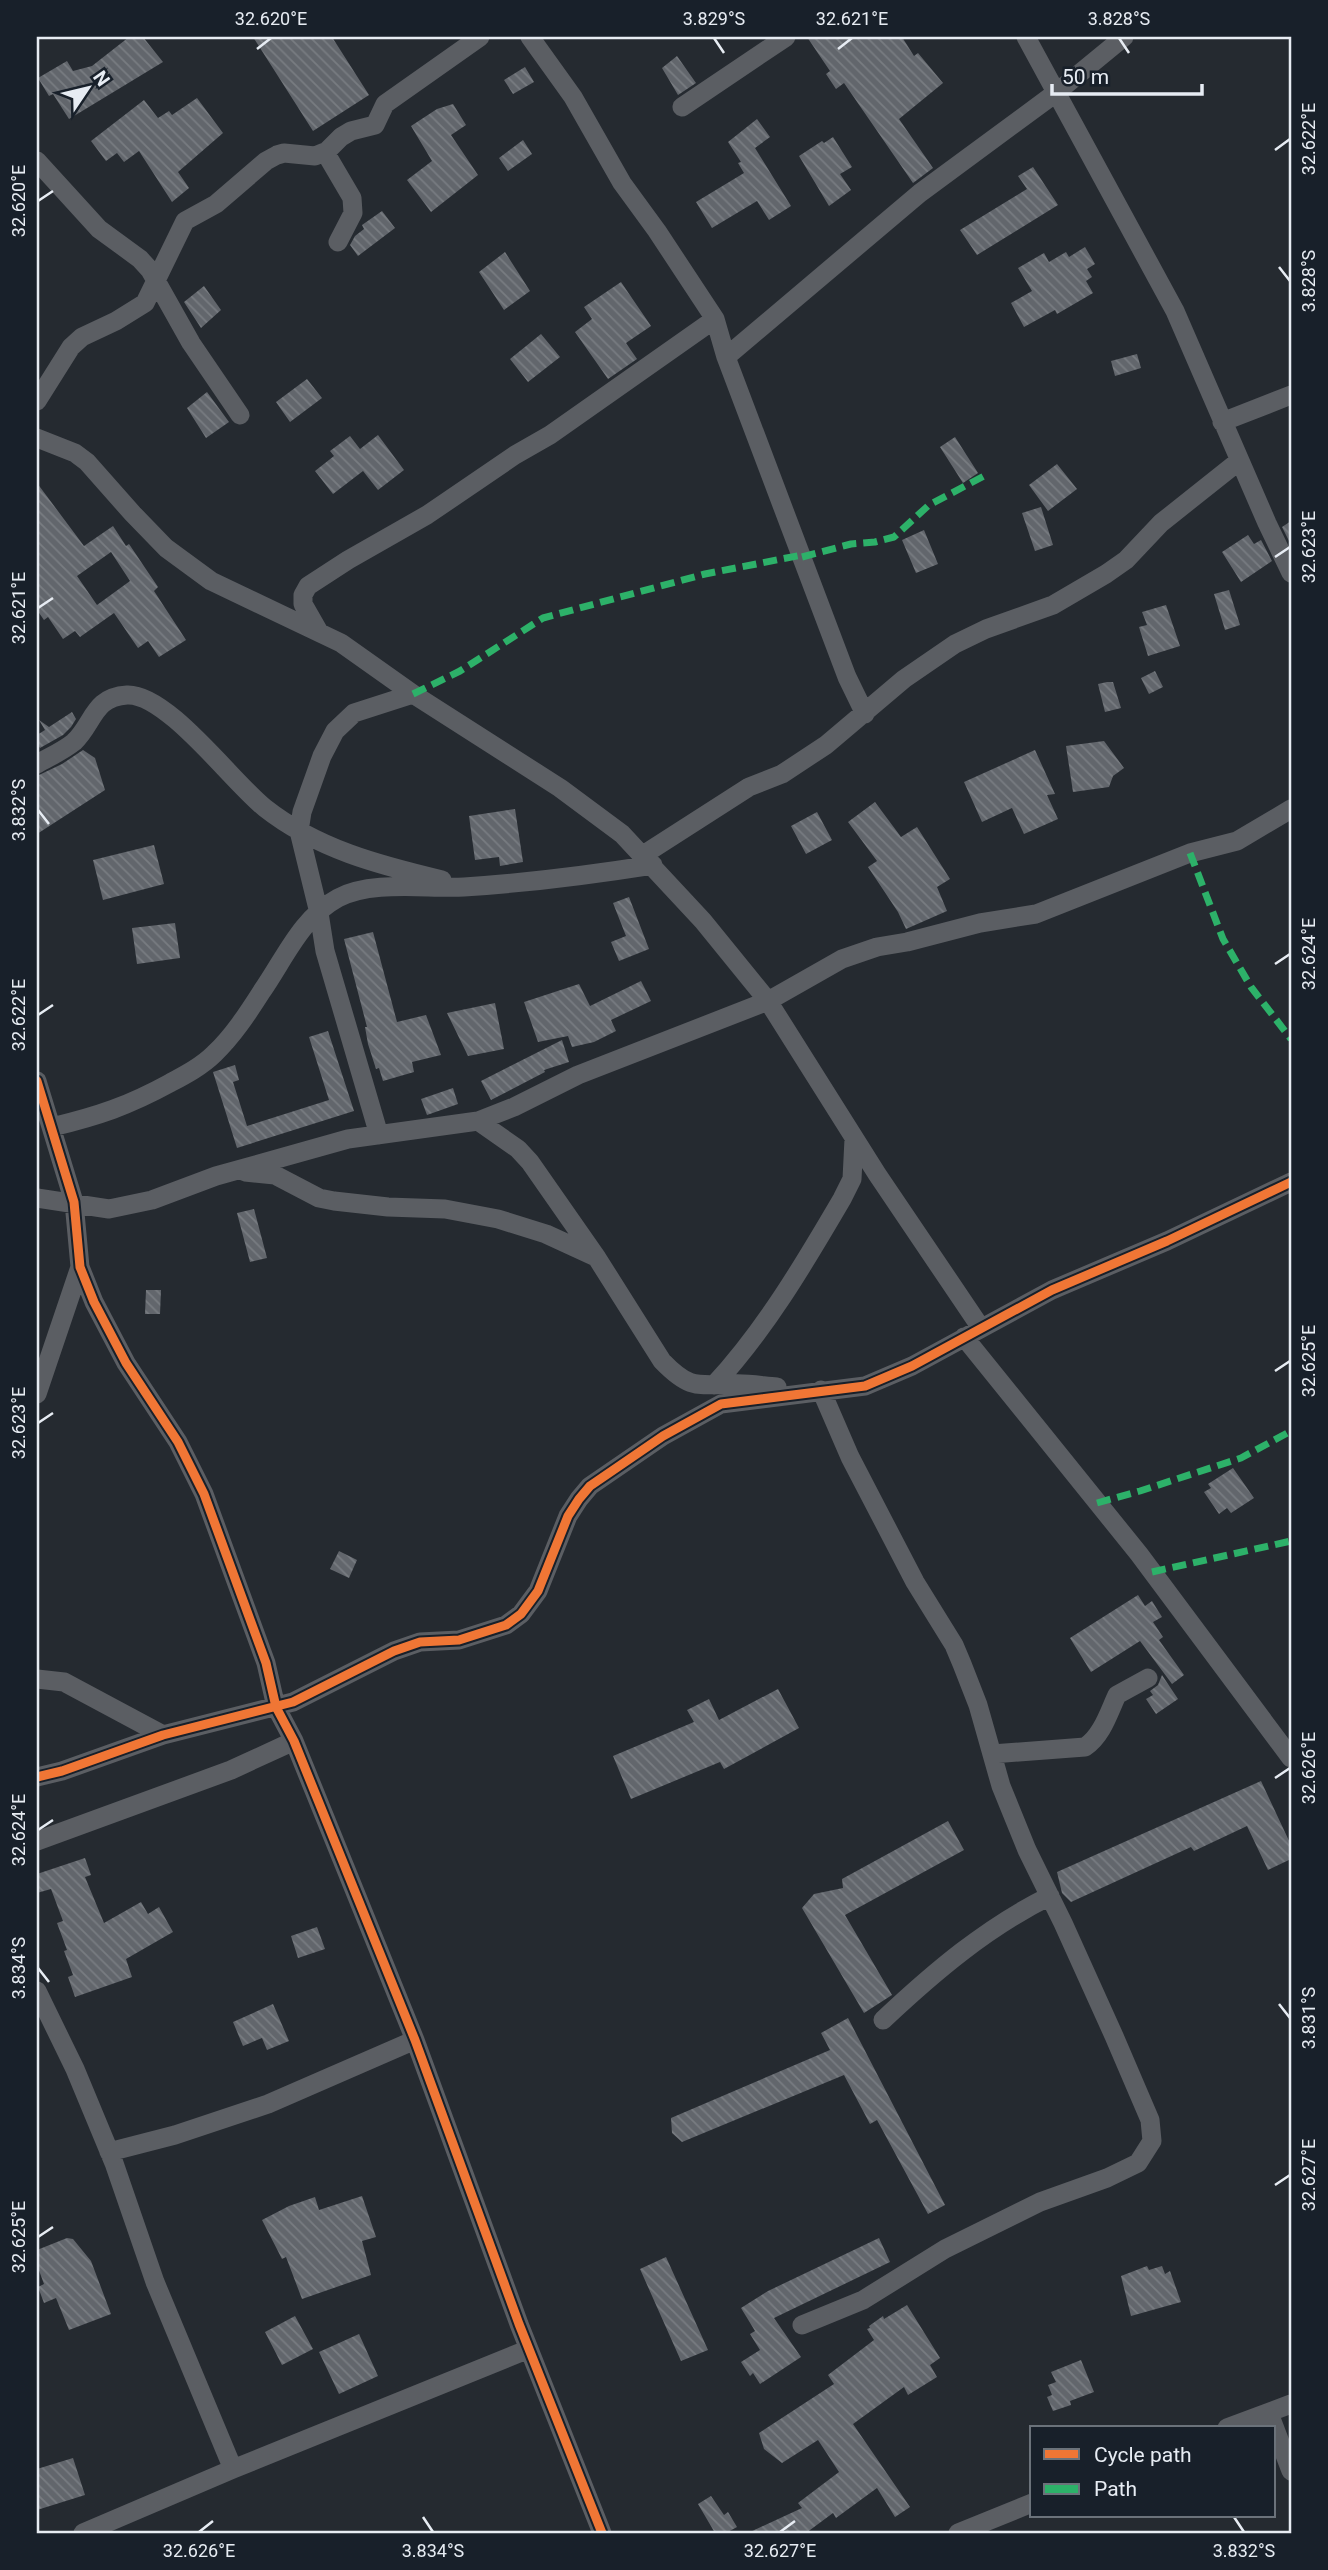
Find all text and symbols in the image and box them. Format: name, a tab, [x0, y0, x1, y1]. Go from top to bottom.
text: 32.620°E	[235, 8, 307, 29]
text: 3.829°S	[683, 8, 746, 29]
text: 32.621°E	[816, 8, 888, 29]
text: 3.828°S	[1088, 8, 1151, 29]
north arrow	[52, 52, 122, 122]
scale bar	[1052, 52, 1202, 96]
text: 50 m	[1062, 65, 1109, 89]
text: N	[88, 66, 115, 91]
text: 32.622°E	[1298, 103, 1319, 175]
text: 32.620°E	[8, 165, 29, 237]
text: 3.828°S	[1298, 249, 1319, 312]
text: 32.623°E	[1298, 511, 1319, 583]
text: 32.621°E	[8, 572, 29, 644]
text: 3.832°S	[8, 778, 29, 841]
text: 32.624°E	[1298, 918, 1319, 990]
text: 32.622°E	[8, 979, 29, 1051]
text: 32.625°E	[1298, 1325, 1319, 1397]
text: 32.623°E	[8, 1387, 29, 1459]
text: 32.626°E	[1298, 1732, 1319, 1804]
text: 32.624°E	[8, 1794, 29, 1866]
text: 3.834°S	[8, 1936, 29, 1999]
text: 3.831°S	[1298, 1986, 1319, 2049]
text: 32.627°E	[1298, 2139, 1319, 2211]
text: 32.625°E	[8, 2201, 29, 2273]
legend	[1030, 2426, 1276, 2518]
text: Cycle path	[1094, 2443, 1192, 2467]
text: Path	[1094, 2477, 1137, 2501]
text: 32.626°E	[163, 2540, 235, 2561]
text: 3.834°S	[402, 2540, 465, 2561]
text: 32.627°E	[744, 2540, 816, 2561]
text: 3.832°S	[1213, 2540, 1276, 2561]

